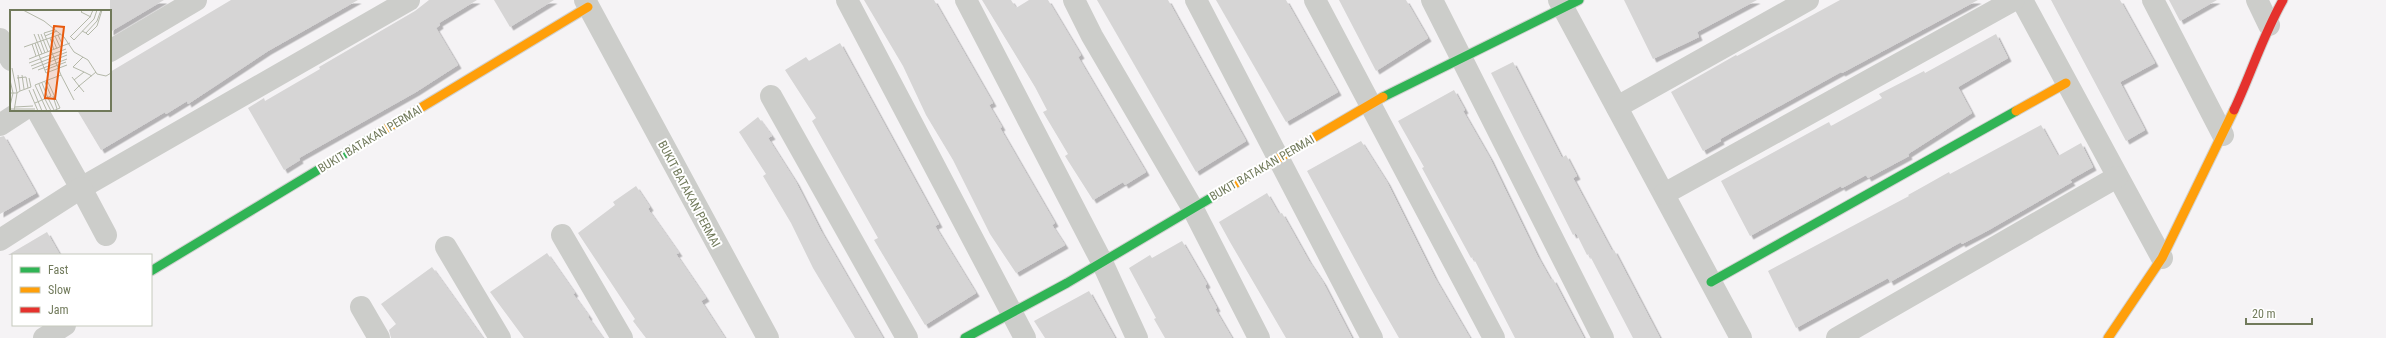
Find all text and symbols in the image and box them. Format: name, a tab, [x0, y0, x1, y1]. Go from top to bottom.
inset map	[10, 10, 111, 111]
street label: BUKIT BATAKAN PERMAI	[316, 102, 424, 176]
street label: BUKIT BATAKAN PERMAI	[1207, 132, 1317, 204]
street label: BUKIT BATAKAN PERMAI	[655, 138, 723, 250]
legend	[12, 254, 152, 326]
text: Fast	[48, 263, 69, 277]
text: Slow	[48, 283, 71, 297]
scale bar	[2246, 300, 2312, 326]
text: Jam	[48, 303, 69, 317]
text: 20 m	[2252, 307, 2276, 321]

